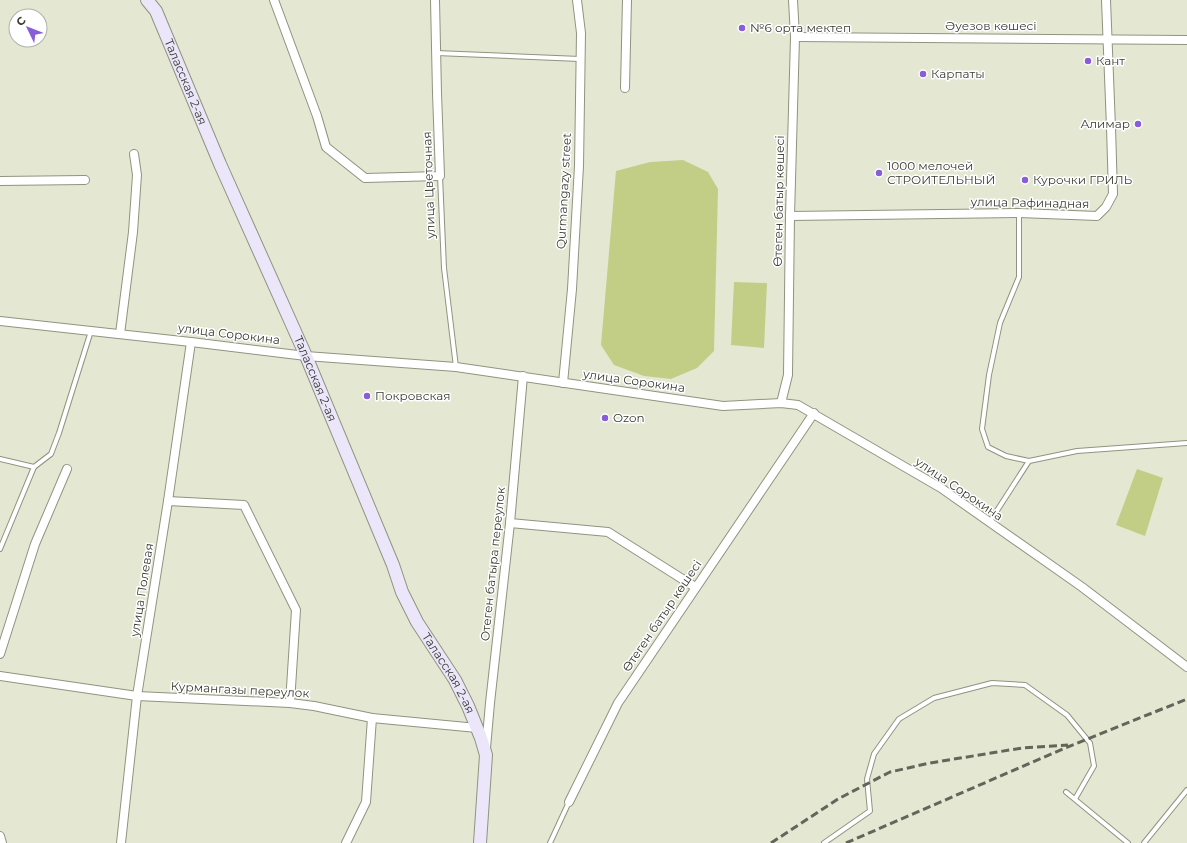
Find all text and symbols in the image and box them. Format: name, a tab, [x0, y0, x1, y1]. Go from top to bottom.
north arrow	[8, 8, 48, 48]
text: С	[13, 13, 29, 29]
street label: Әуезов көшесі	[945, 18, 1037, 33]
place label: №6 орта мектеп	[750, 20, 851, 35]
marker: №6 орта мектеп	[737, 23, 747, 33]
street label: Таласская 2-ая	[161, 36, 211, 127]
place label: Кант	[1096, 53, 1125, 68]
marker: Кант	[1083, 56, 1093, 66]
place label: Карпаты	[931, 66, 985, 81]
marker: Карпаты	[918, 69, 928, 79]
place label: Алимар	[1081, 116, 1130, 131]
marker: Алимар	[1133, 119, 1143, 129]
street label: улица Цветочная	[419, 131, 438, 240]
street label: Qurmangazy street	[553, 132, 574, 249]
street label: Өтеген батыр көшесі	[770, 135, 787, 267]
place label: 1000 мелочей СТРОИТЕЛЬНЫЙ	[887, 158, 995, 187]
marker: 1000 мелочей СТРОИТЕЛЬНЫЙ	[874, 168, 884, 178]
place label: Курочки ГРИЛЬ	[1033, 172, 1132, 187]
marker: Курочки ГРИЛЬ	[1020, 175, 1030, 185]
street label: улица Рафинадная	[969, 194, 1090, 211]
street label: улица Сорокина	[176, 320, 281, 347]
street label: Таласская 2-ая	[291, 333, 340, 424]
street label: улица Сорокина	[581, 366, 686, 395]
place label: Покровская	[375, 388, 451, 403]
marker: Покровская	[362, 391, 372, 401]
place label: Ozon	[613, 410, 645, 425]
marker: Ozon	[600, 413, 610, 423]
street label: улица Сорокина	[912, 453, 1006, 524]
street label: Отеген батыра переулок	[477, 486, 508, 642]
street label: улица Полевая	[127, 542, 156, 639]
street label: Өтеген батыр көшесі	[619, 557, 704, 674]
street label: Таласская 2-ая	[419, 630, 478, 716]
street label: Курмангазы переулок	[170, 678, 310, 701]

